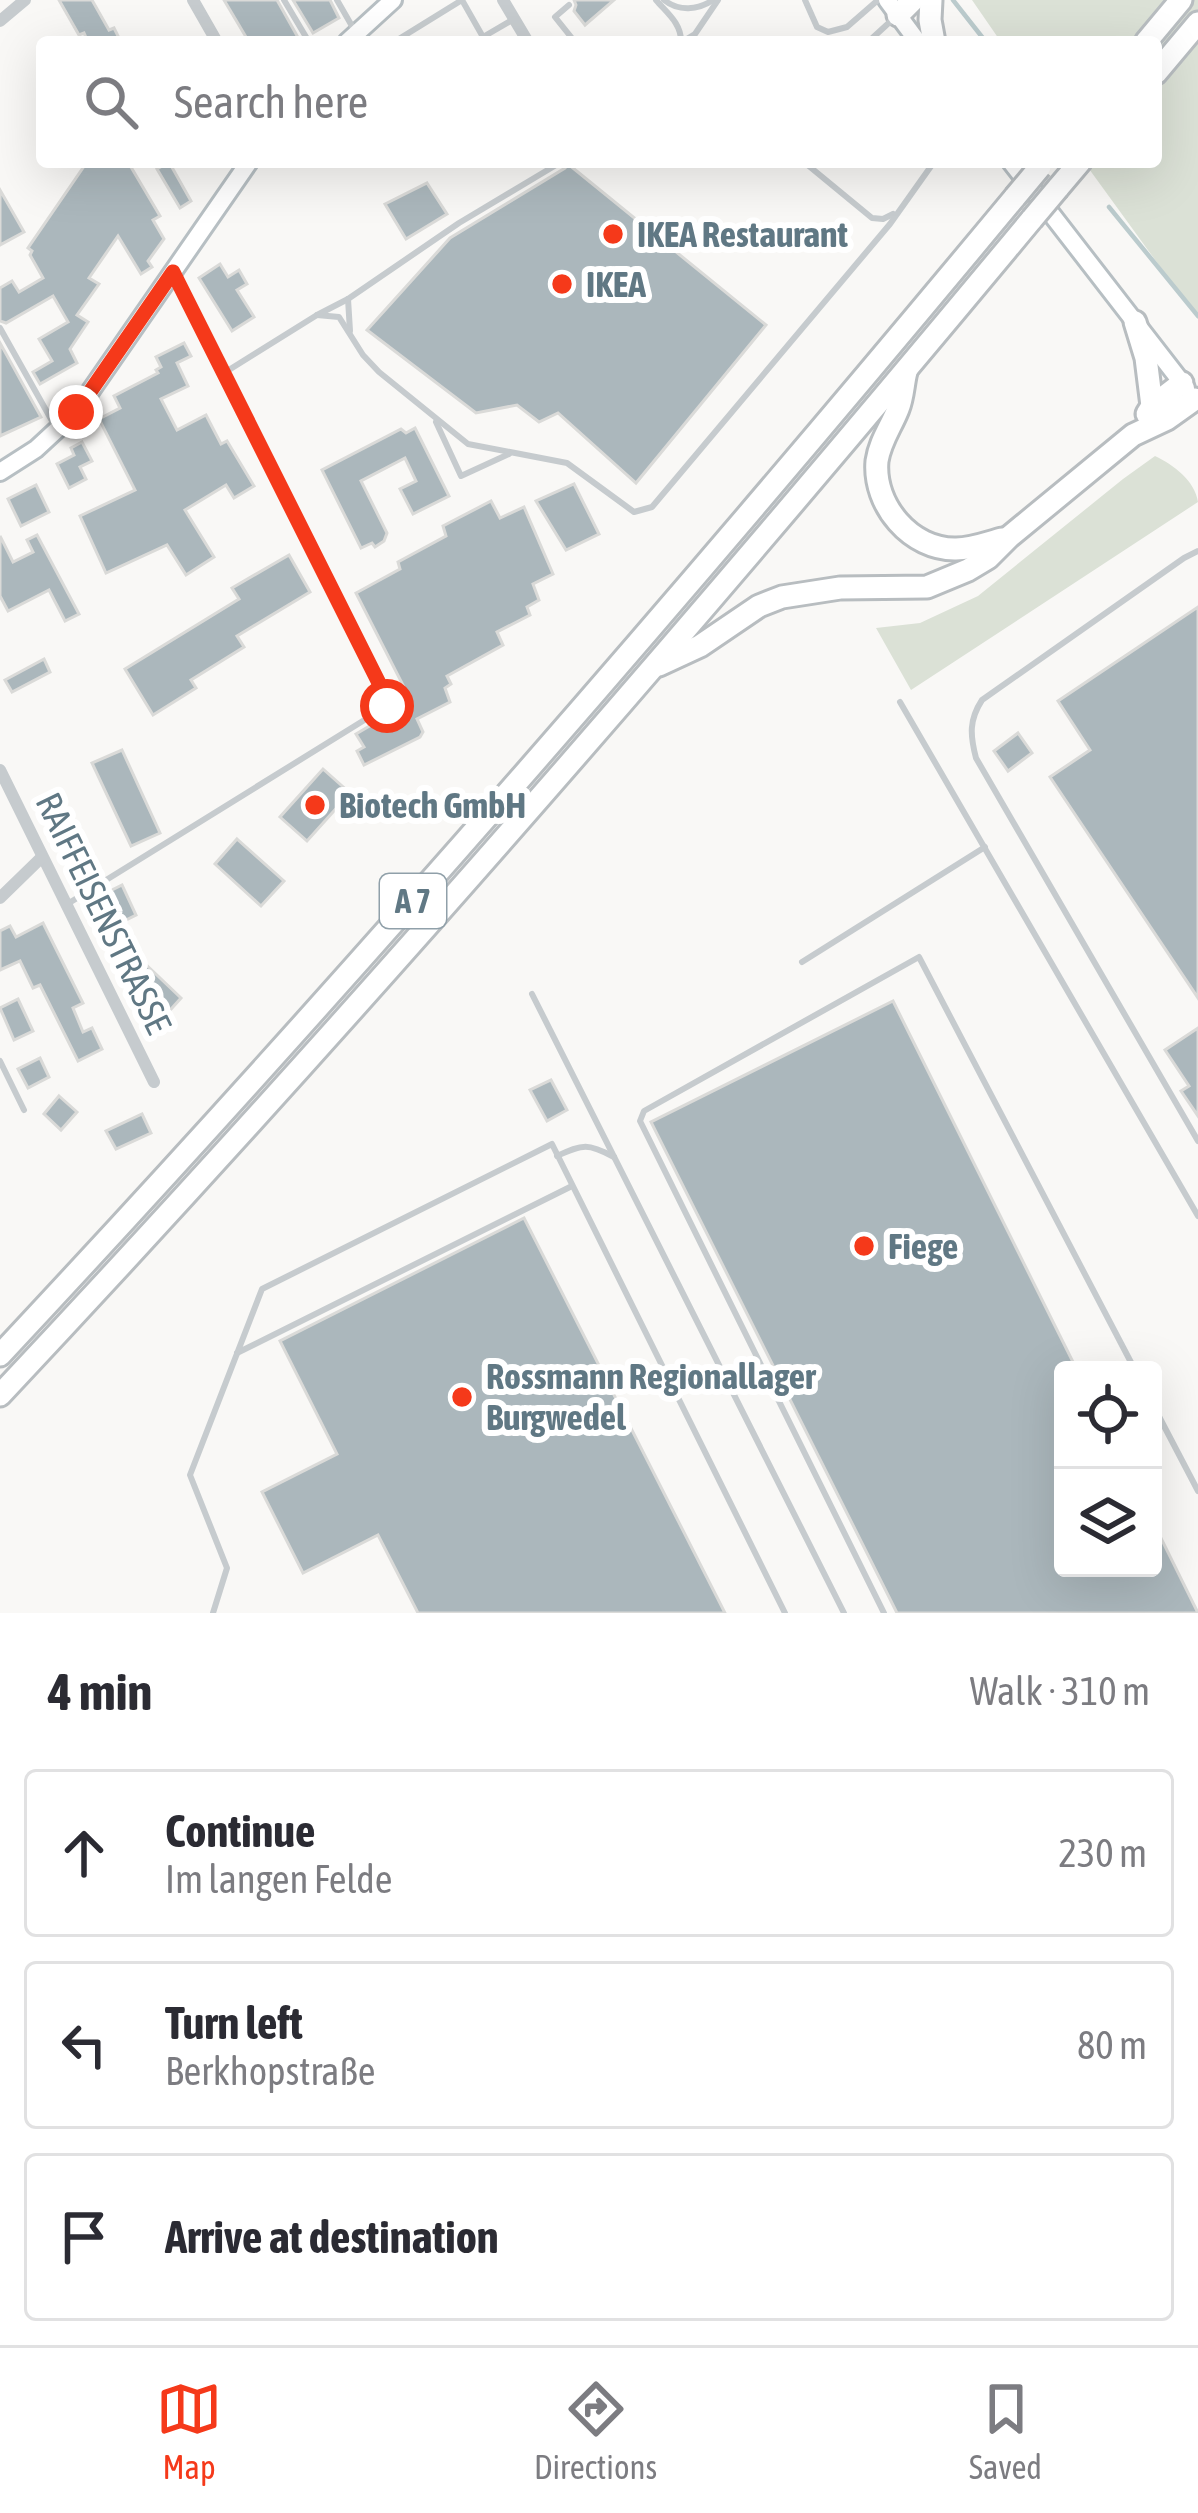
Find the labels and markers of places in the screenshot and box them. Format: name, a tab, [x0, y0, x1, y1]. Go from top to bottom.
place label: IKEA Restaurant	[637, 213, 848, 255]
marker: IKEA Restaurant	[600, 221, 626, 247]
place label: IKEA	[586, 263, 646, 305]
marker: IKEA	[549, 271, 575, 297]
place label: Biotech GmbH	[339, 784, 526, 826]
marker: Biotech GmbH	[302, 792, 328, 818]
place label: Fiege	[888, 1225, 958, 1267]
marker: Fiege	[851, 1233, 877, 1259]
place label: Rossmann Regionallager Burgwedel	[486, 1355, 817, 1438]
marker: Rossmann Regionallager Burgwedel	[449, 1384, 475, 1410]

